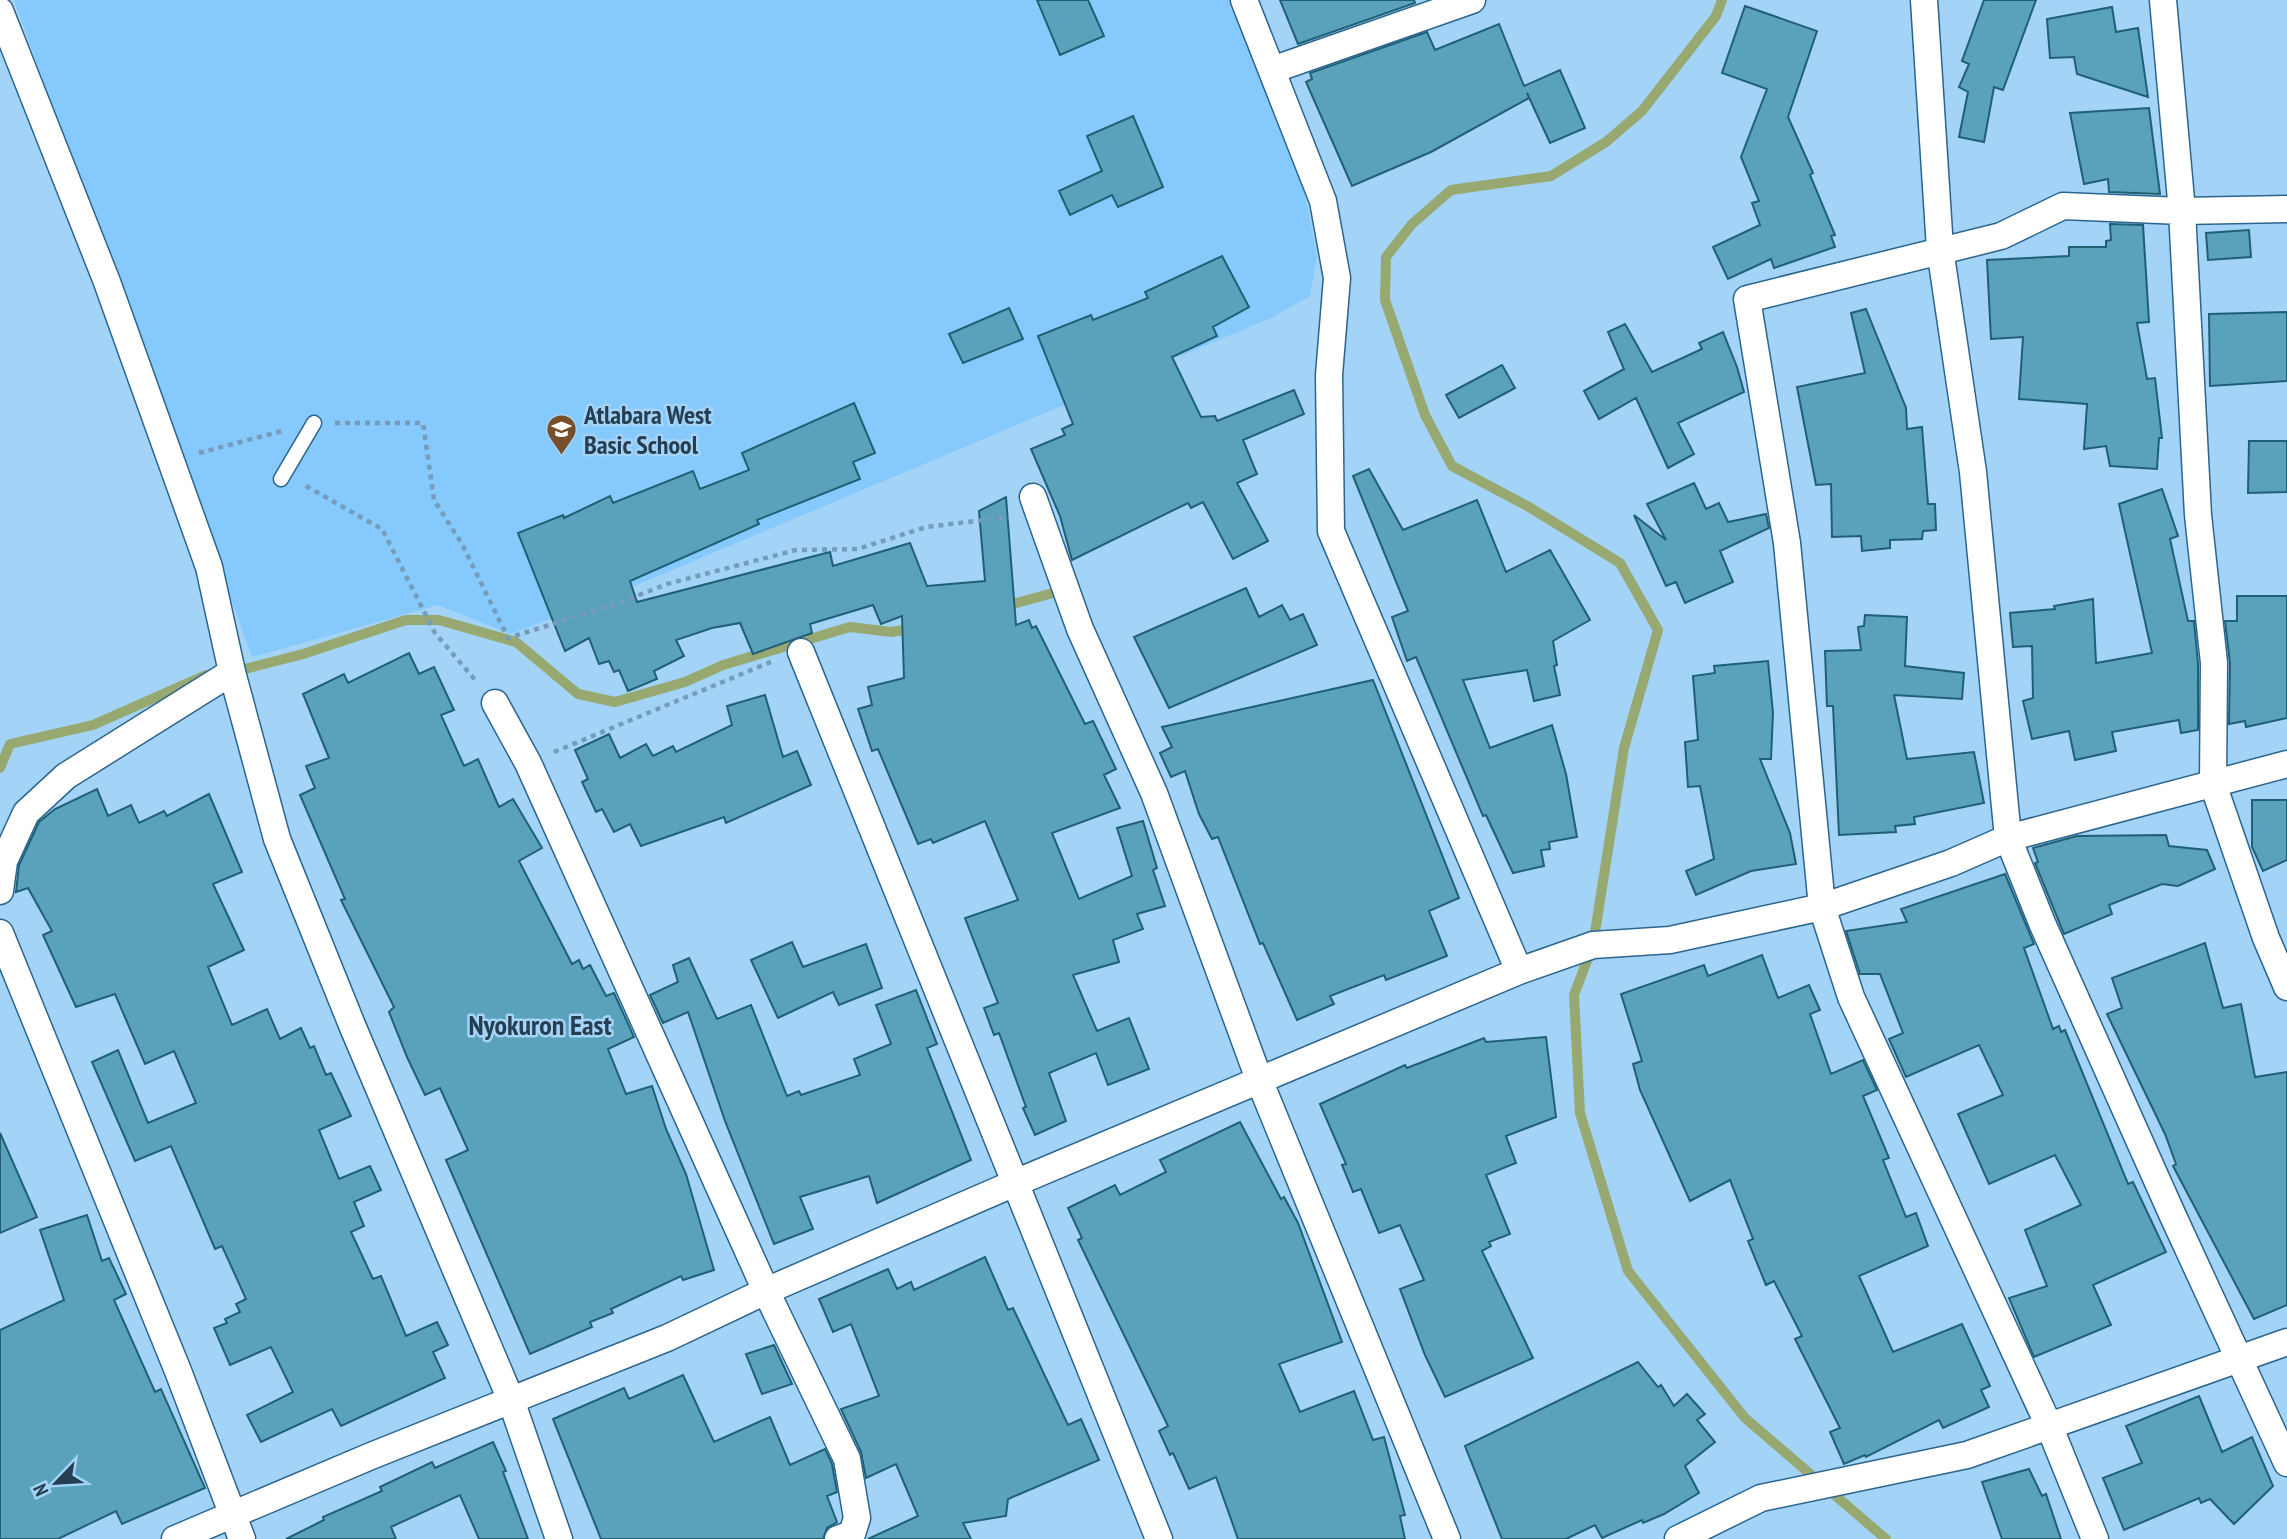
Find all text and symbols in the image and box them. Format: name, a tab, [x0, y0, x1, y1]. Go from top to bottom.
place label: Atlabara West Basic School	[583, 398, 712, 461]
school or university icon: Atlabara West Basic School	[544, 413, 578, 457]
district label: Nyokuron East	[468, 1006, 612, 1043]
north arrow	[21, 1448, 91, 1518]
text: N	[28, 1480, 54, 1500]

